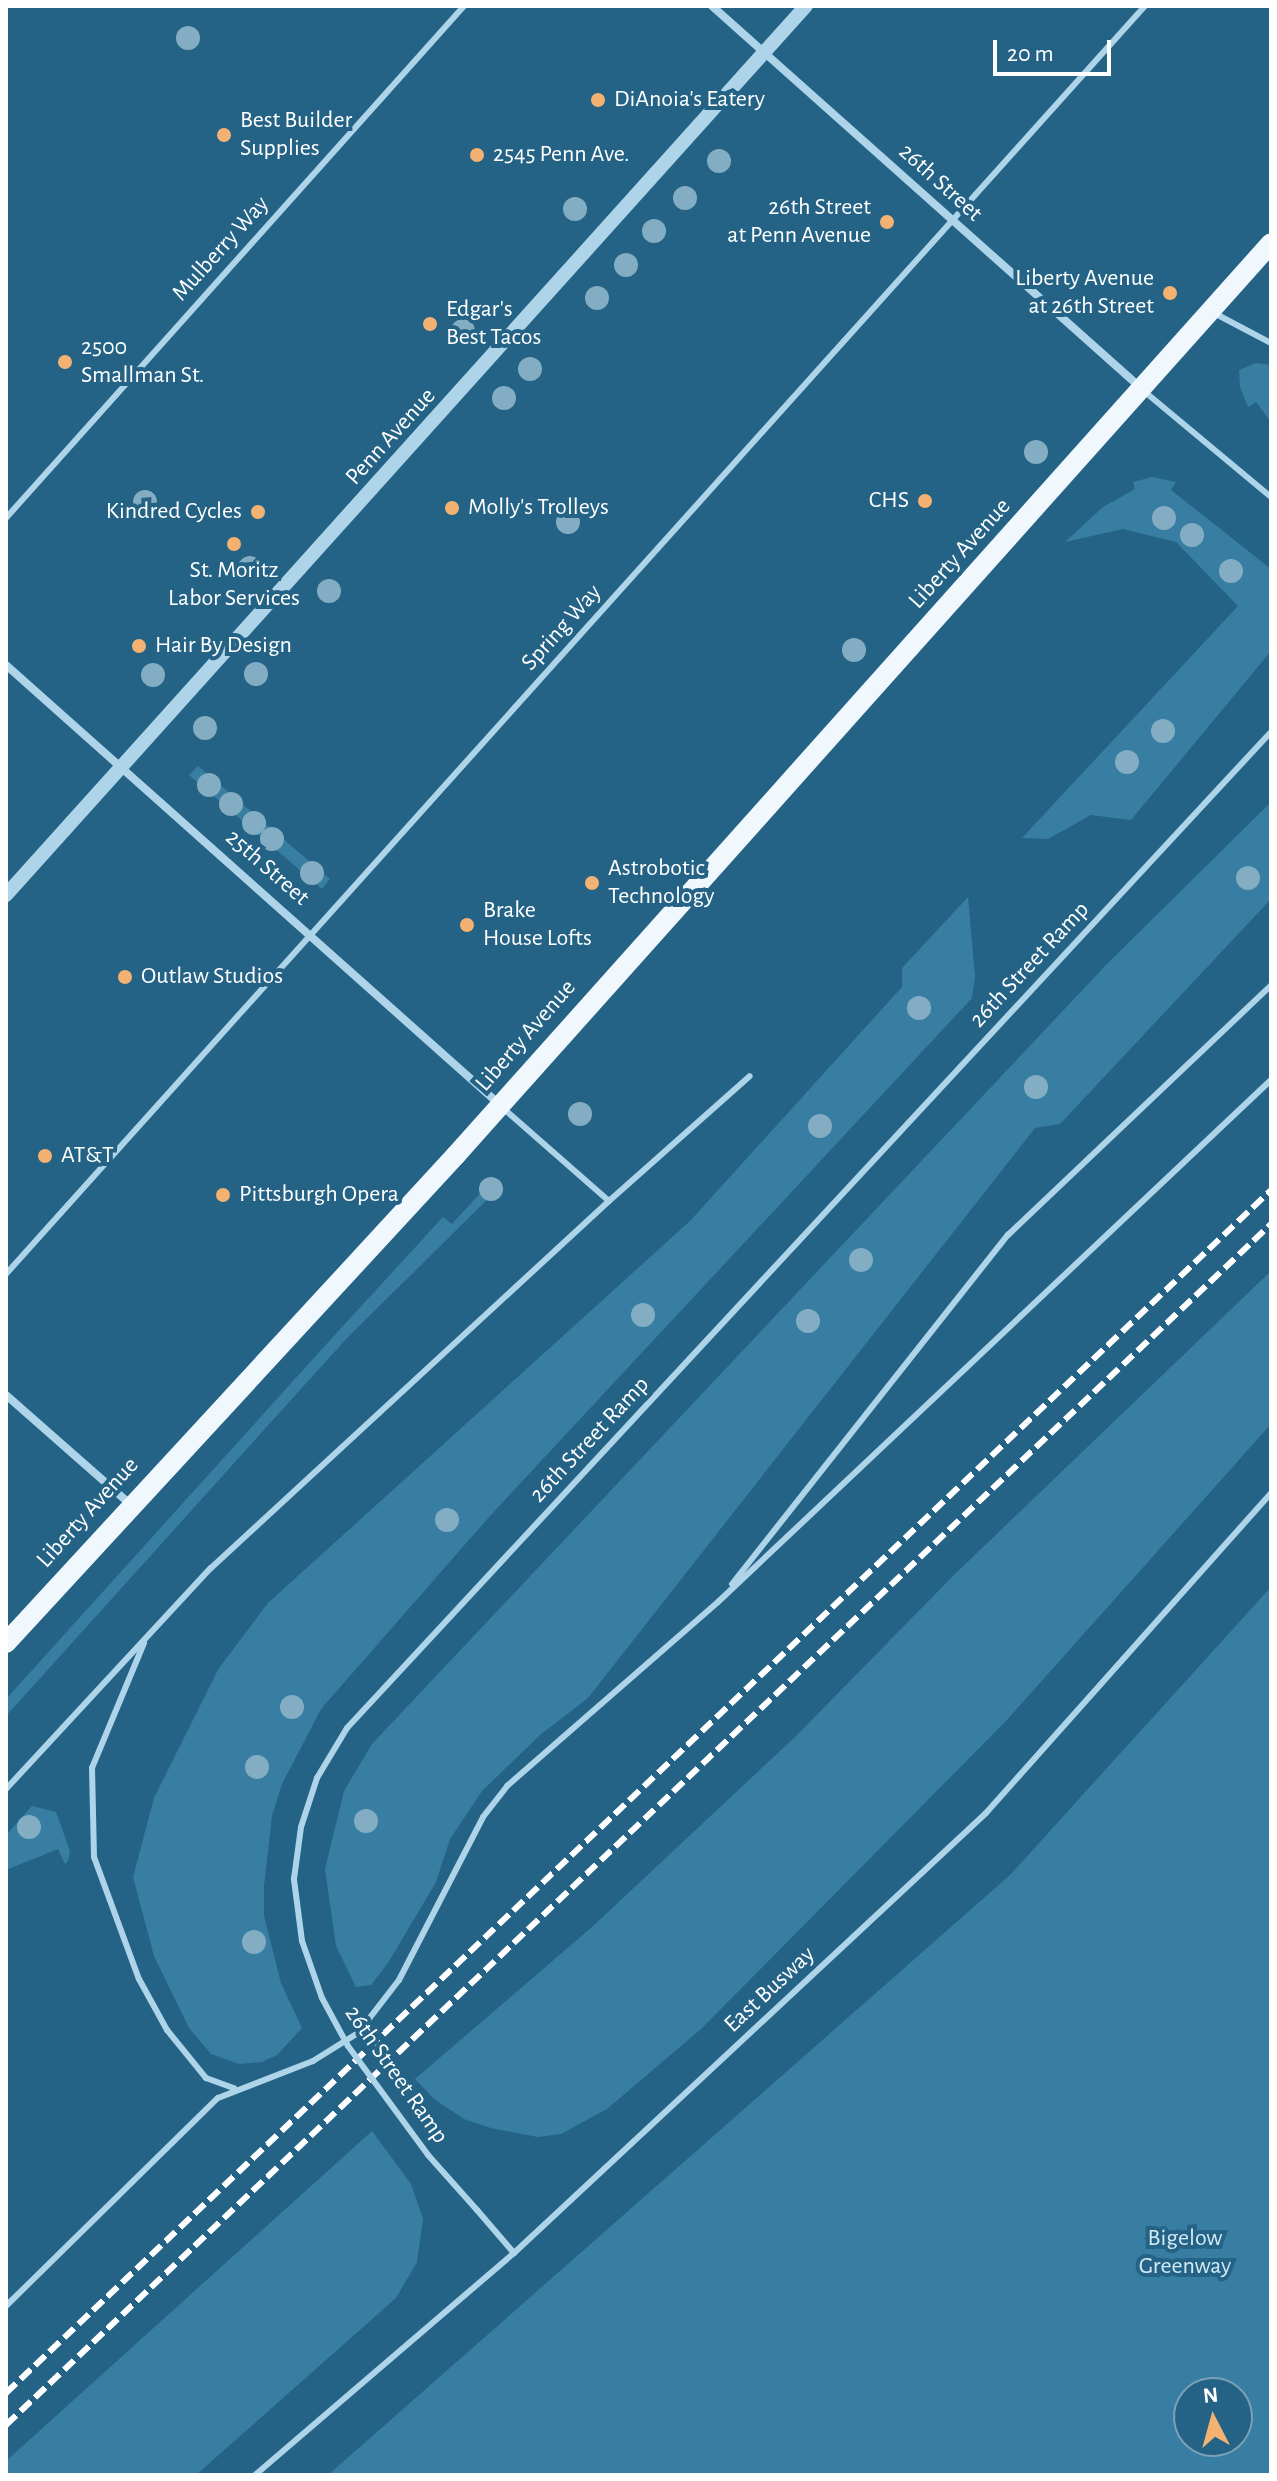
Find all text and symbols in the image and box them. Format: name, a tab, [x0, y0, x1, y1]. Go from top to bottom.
scale bar	[997, 24, 1115, 74]
text: 20 m	[1007, 42, 1054, 66]
place label: DiAnoia's Eatery	[614, 86, 765, 114]
marker: DiAnoia's Eatery	[589, 91, 607, 109]
place label: Best Builder Supplies	[240, 107, 352, 163]
marker: Best Builder Supplies	[215, 126, 233, 144]
street label: 26th Street	[892, 138, 988, 228]
place label: 2545 Penn Ave.	[493, 141, 630, 169]
marker: 2545 Penn Ave.	[468, 146, 486, 164]
street label: Mulberry Way	[166, 191, 276, 307]
place label: 26th Street at Penn Avenue	[727, 194, 871, 250]
marker: 26th Street at Penn Avenue	[878, 213, 896, 231]
place label: Liberty Avenue at 26th Street	[1015, 265, 1154, 321]
marker: Liberty Avenue at 26th Street	[1161, 284, 1179, 302]
place label: Edgar's Best Tacos	[446, 296, 541, 352]
marker: Edgar's Best Tacos	[421, 315, 439, 333]
place label: 2500 Smallman St.	[81, 334, 204, 390]
marker: 2500 Smallman St.	[56, 353, 74, 371]
street label: Penn Avenue	[340, 382, 442, 492]
place label: CHS	[869, 487, 909, 515]
marker: CHS	[916, 492, 934, 510]
street label: Liberty Avenue	[903, 493, 1017, 615]
place label: Molly's Trolleys	[468, 494, 609, 522]
place label: Kindred Cycles	[106, 498, 242, 526]
marker: Molly's Trolleys	[443, 499, 461, 517]
marker: Kindred Cycles	[249, 503, 267, 521]
marker: St. Moritz Labor Services	[225, 535, 243, 553]
place label: St. Moritz Labor Services	[168, 557, 300, 613]
street label: Spring Way	[516, 579, 608, 677]
place label: Hair By Design	[155, 632, 292, 660]
marker: Hair By Design	[130, 637, 148, 655]
street label: 25th Street	[219, 824, 315, 912]
place label: Astrobotic Technology	[608, 855, 715, 911]
marker: Astrobotic Technology	[583, 874, 601, 892]
street label: 26th Street Ramp	[964, 896, 1096, 1034]
place label: Brake House Lofts	[483, 897, 592, 953]
marker: Brake House Lofts	[458, 916, 476, 934]
place label: Outlaw Studios	[141, 963, 283, 991]
marker: Outlaw Studios	[116, 968, 134, 986]
street label: Liberty Avenue	[470, 974, 582, 1098]
place label: AT&T	[61, 1142, 114, 1170]
marker: AT&T	[36, 1147, 54, 1165]
place label: Pittsburgh Opera	[239, 1181, 399, 1209]
marker: Pittsburgh Opera	[214, 1186, 232, 1204]
street label: 26th Street Ramp	[524, 1371, 656, 1509]
street label: Liberty Avenue	[31, 1452, 145, 1574]
street label: East Busway	[719, 1941, 821, 2039]
street label: 26th Street Ramp	[338, 2000, 454, 2150]
park label: Bigelow Greenway	[1139, 2225, 1231, 2281]
north arrow	[1173, 2377, 1253, 2457]
text: N	[1202, 2383, 1219, 2407]

